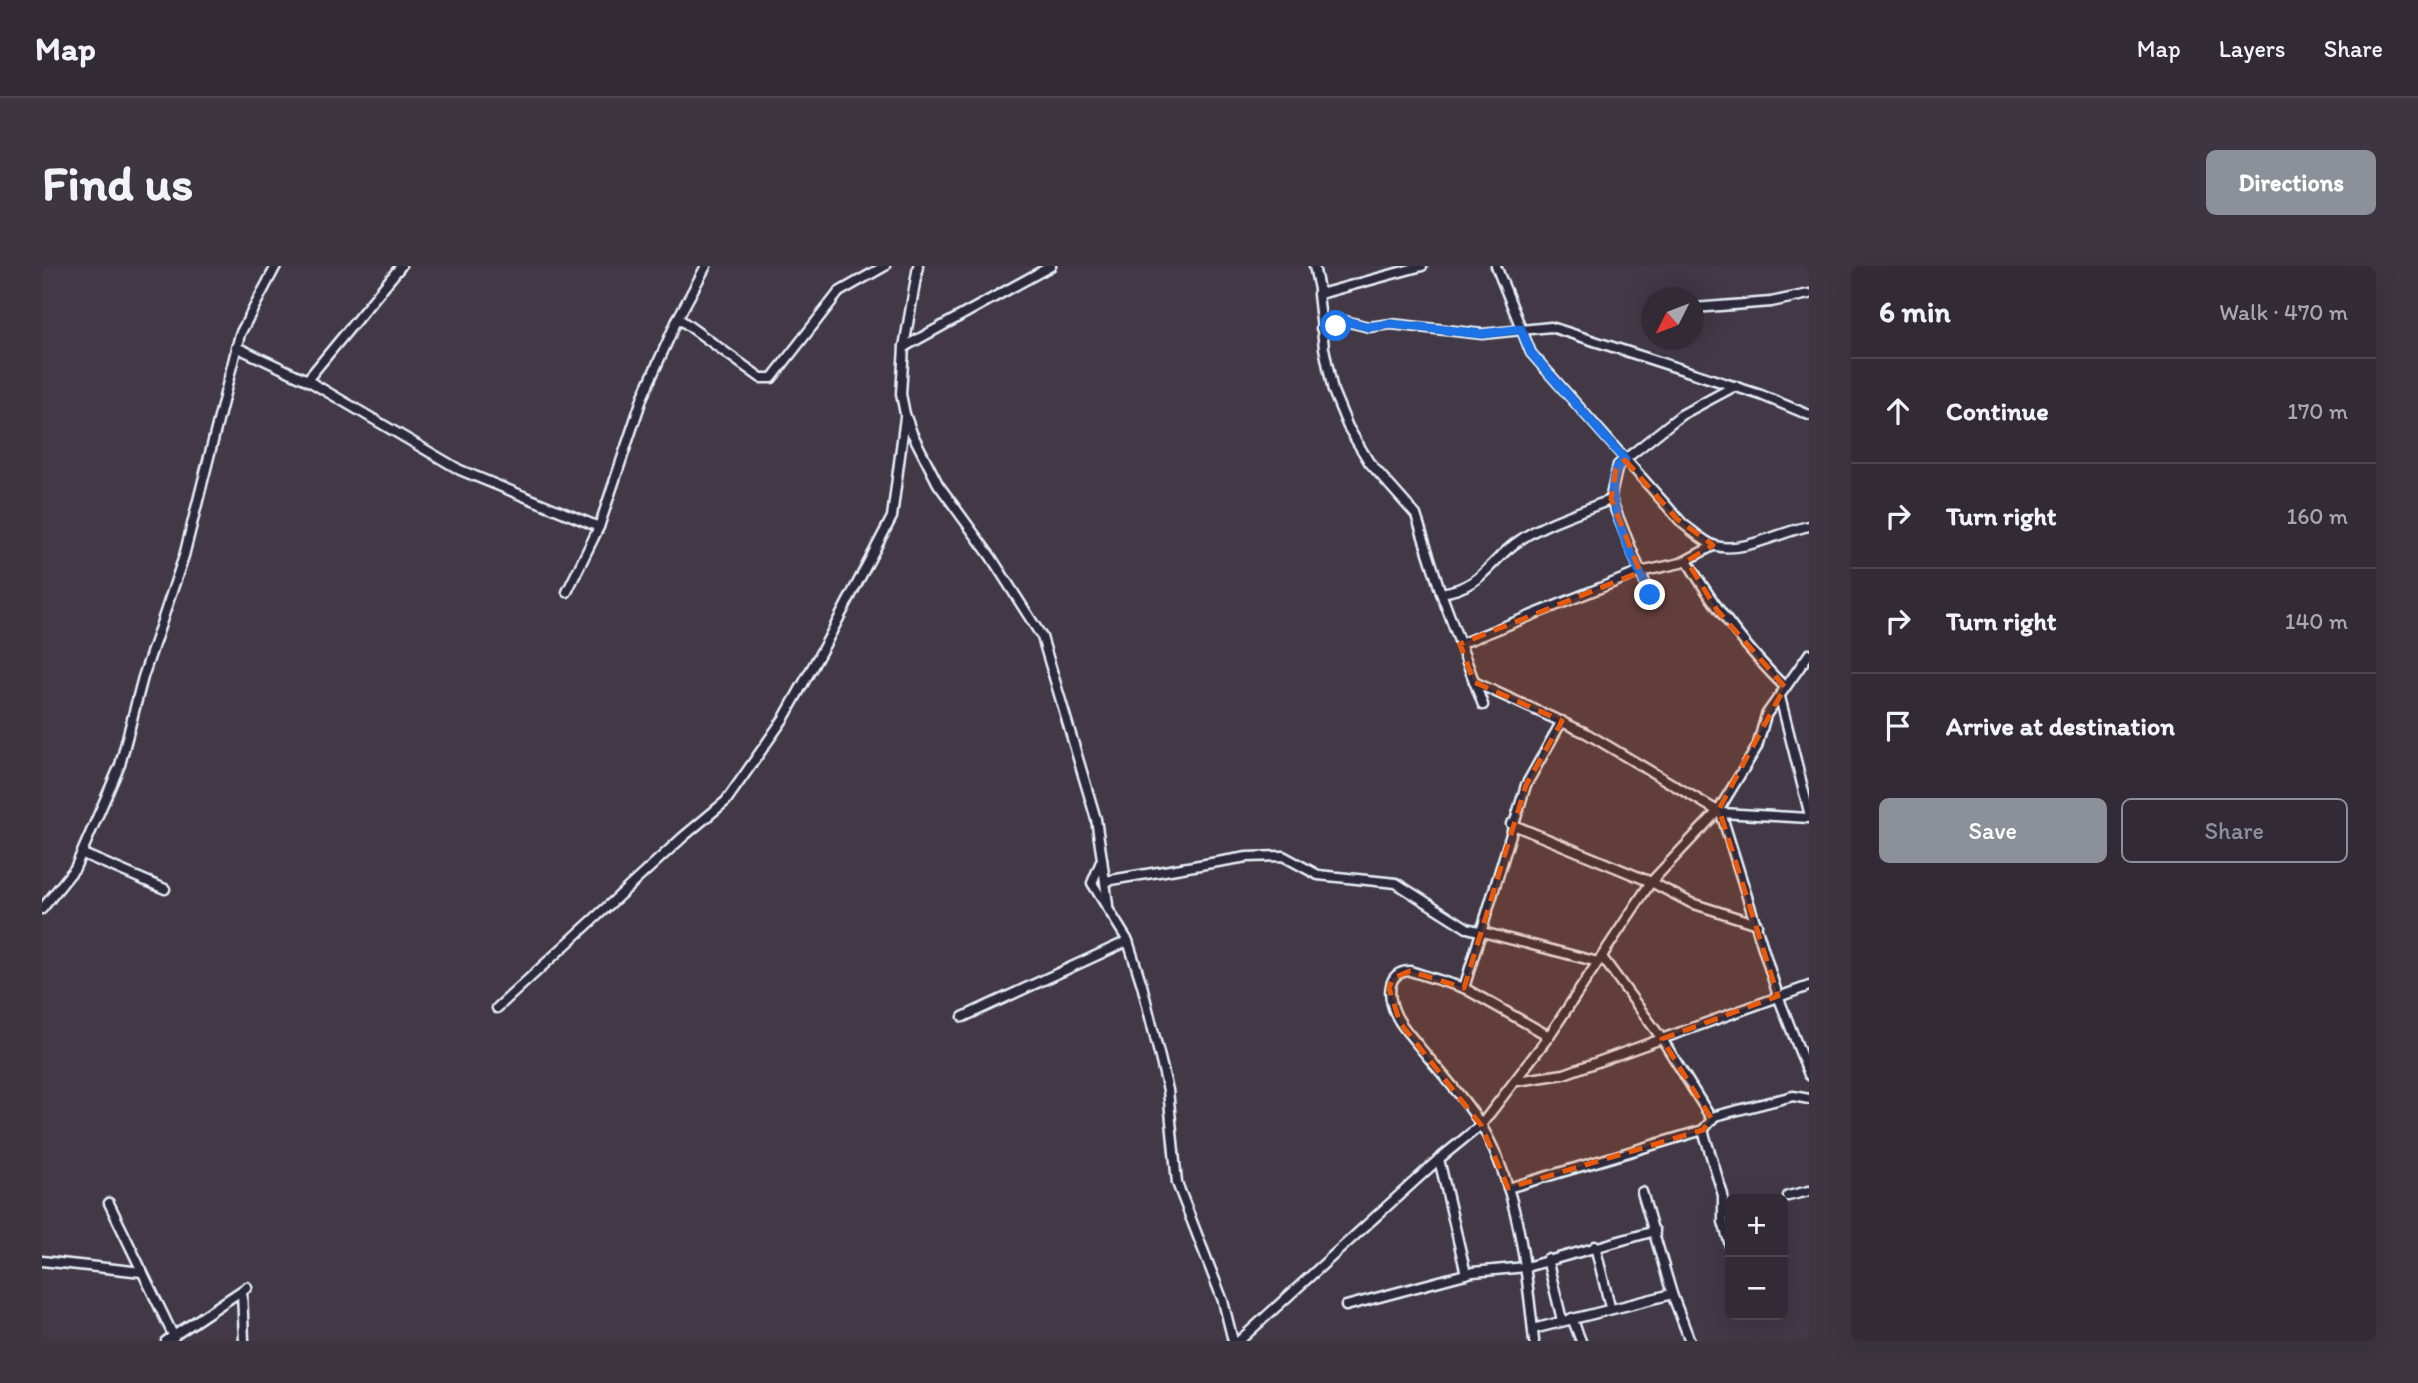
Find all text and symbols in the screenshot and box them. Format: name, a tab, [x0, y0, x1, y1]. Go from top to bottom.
text: Map	[35, 29, 96, 68]
text: Map	[2137, 34, 2181, 63]
text: Layers	[2219, 34, 2286, 63]
text: Share	[2324, 34, 2383, 63]
button: Directions	[2206, 150, 2376, 215]
text: Find us	[42, 153, 193, 212]
north arrow	[1641, 287, 1704, 350]
text: 6 min	[1879, 293, 1951, 330]
text: Walk · 470 m	[2219, 298, 2348, 326]
route start	[1320, 310, 1351, 341]
icon: ahead	[1879, 392, 1917, 430]
text: Continue	[1946, 395, 2049, 427]
text: 170 m	[2287, 397, 2348, 425]
icon: right	[1879, 497, 1917, 535]
text: Turn right	[1946, 500, 2057, 532]
text: 160 m	[2286, 502, 2348, 530]
route end	[1634, 579, 1665, 610]
icon: right	[1879, 602, 1917, 640]
text: Turn right	[1946, 605, 2057, 637]
text: 140 m	[2285, 607, 2348, 635]
icon: arrive	[1879, 707, 1917, 745]
text: Arrive at destination	[1946, 710, 2175, 742]
button: Save	[1879, 798, 2107, 863]
button: Share	[2121, 798, 2348, 863]
map controls	[1725, 1194, 1788, 1320]
button: +	[1725, 1194, 1788, 1257]
button: −	[1725, 1257, 1788, 1320]

